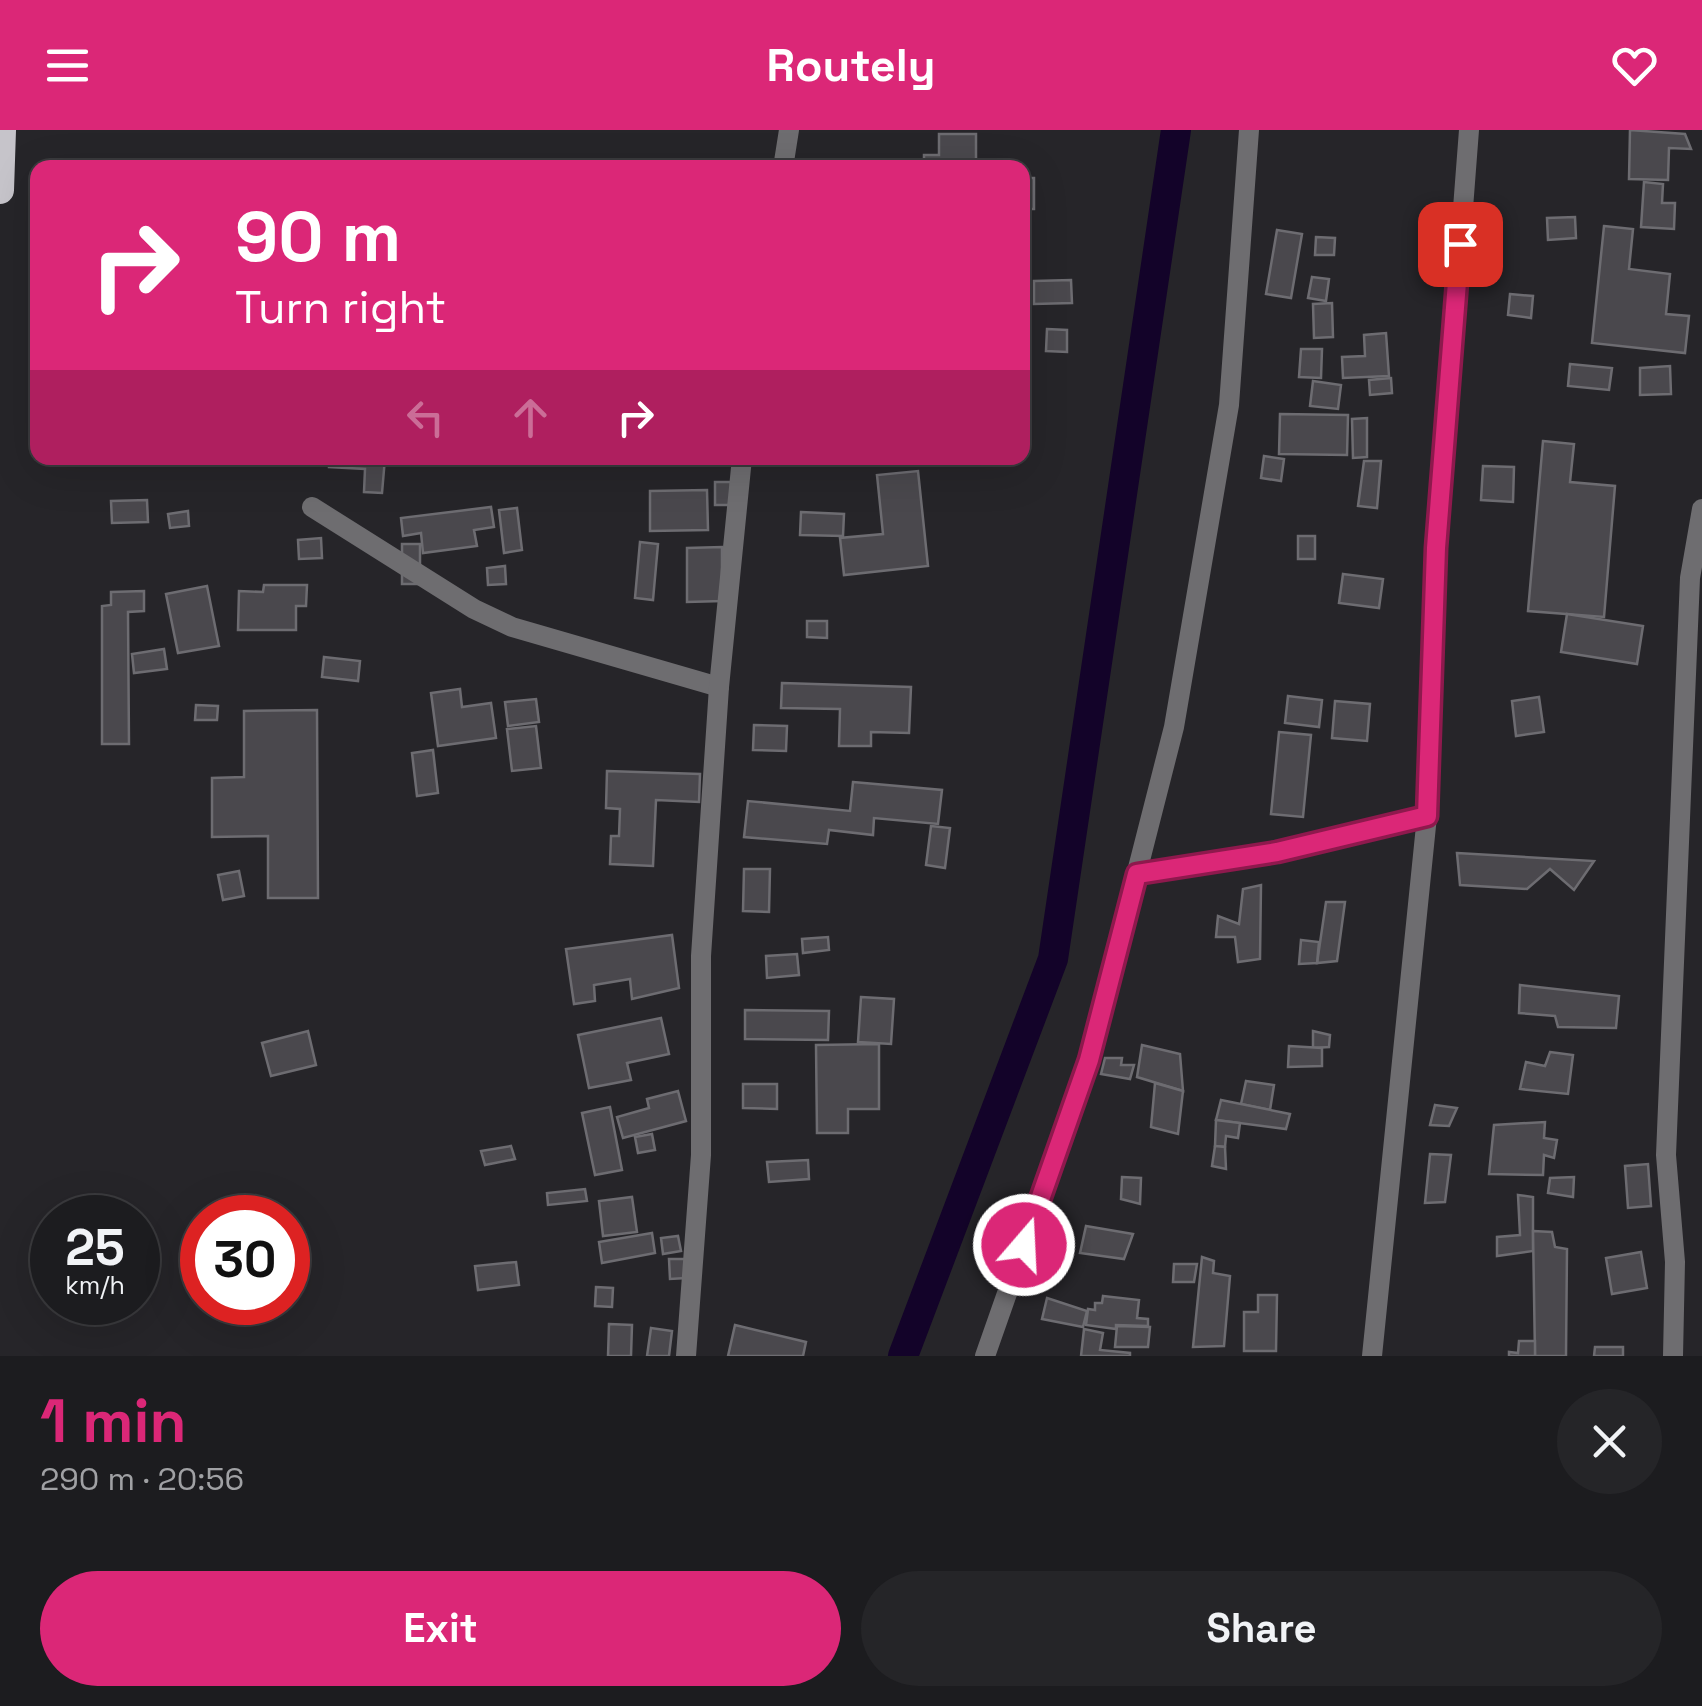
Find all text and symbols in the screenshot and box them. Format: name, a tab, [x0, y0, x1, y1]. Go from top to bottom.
text: Routely	[766, 37, 936, 94]
icon: menu	[40, 38, 95, 93]
icon: heart	[1607, 38, 1662, 93]
text: 90 m	[235, 192, 401, 281]
icon: right	[70, 200, 200, 330]
pin	[1418, 202, 1503, 287]
icon: arrive	[1433, 217, 1488, 272]
text: Turn right	[235, 279, 446, 336]
icon: left	[398, 390, 453, 445]
icon: ahead	[503, 390, 558, 445]
icon: right	[608, 390, 663, 445]
position arrow	[972, 1193, 1076, 1297]
speed limit sign: 30	[180, 1195, 310, 1325]
text: 25	[65, 1216, 125, 1280]
text: km/h	[65, 1269, 125, 1301]
text: 1 min	[40, 1383, 187, 1460]
button: close	[1557, 1389, 1662, 1494]
text: 290 m · 20:56	[40, 1459, 244, 1499]
button: Exit	[40, 1571, 841, 1686]
button: Share	[861, 1571, 1662, 1686]

